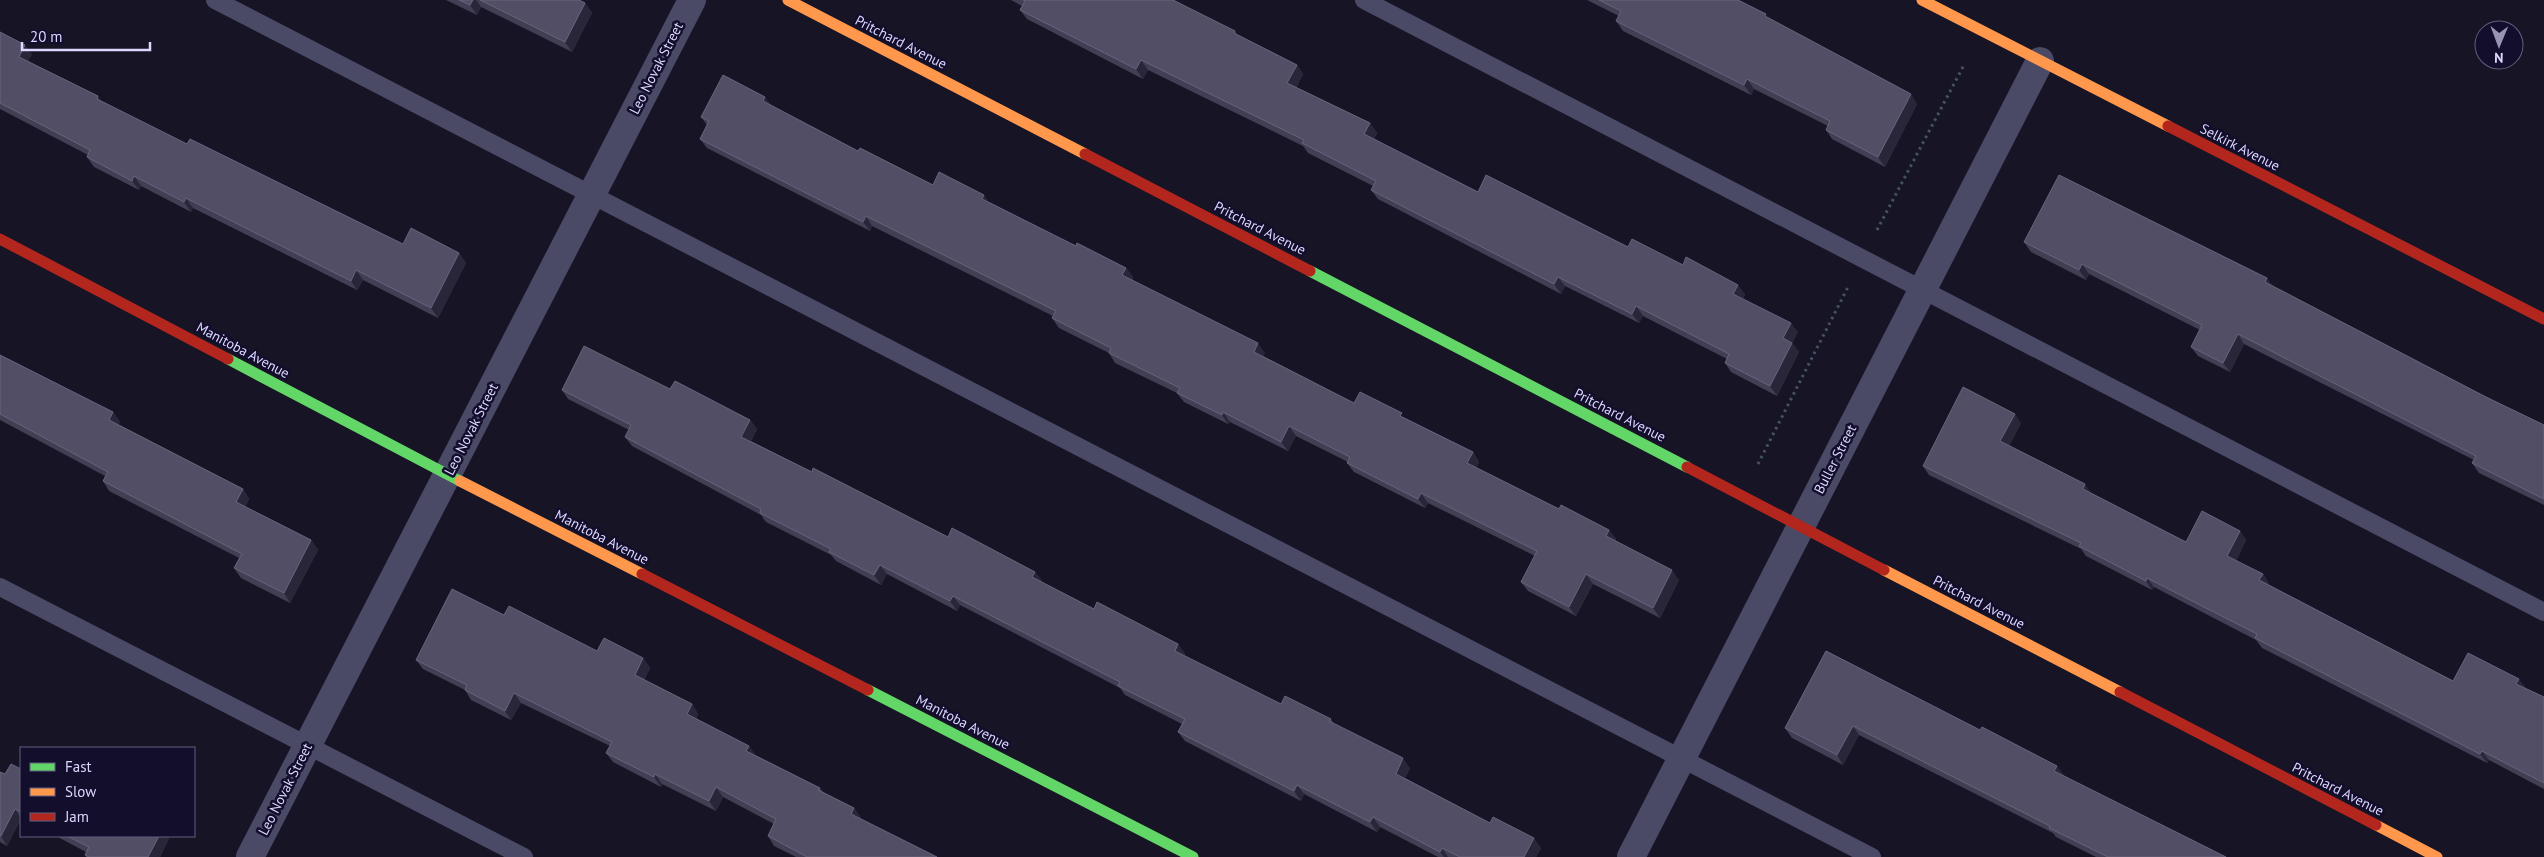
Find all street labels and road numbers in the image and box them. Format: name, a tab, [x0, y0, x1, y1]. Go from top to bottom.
street label: Pritchard Avenue	[852, 11, 950, 73]
street label: Leo Novak Street	[625, 19, 687, 117]
street label: Selkirk Avenue	[2197, 119, 2283, 175]
street label: Pritchard Avenue	[1211, 197, 1309, 259]
street label: Manitoba Avenue	[193, 318, 293, 382]
street label: Leo Novak Street	[440, 380, 502, 478]
street label: Pritchard Avenue	[1571, 384, 1669, 446]
street label: Buller Street	[1810, 421, 1860, 497]
street label: Manitoba Avenue	[552, 506, 652, 568]
street label: Pritchard Avenue	[1930, 571, 2028, 633]
street label: Manitoba Avenue	[913, 691, 1013, 753]
street label: Leo Novak Street	[254, 740, 316, 838]
street label: Pritchard Avenue	[2289, 758, 2387, 820]

